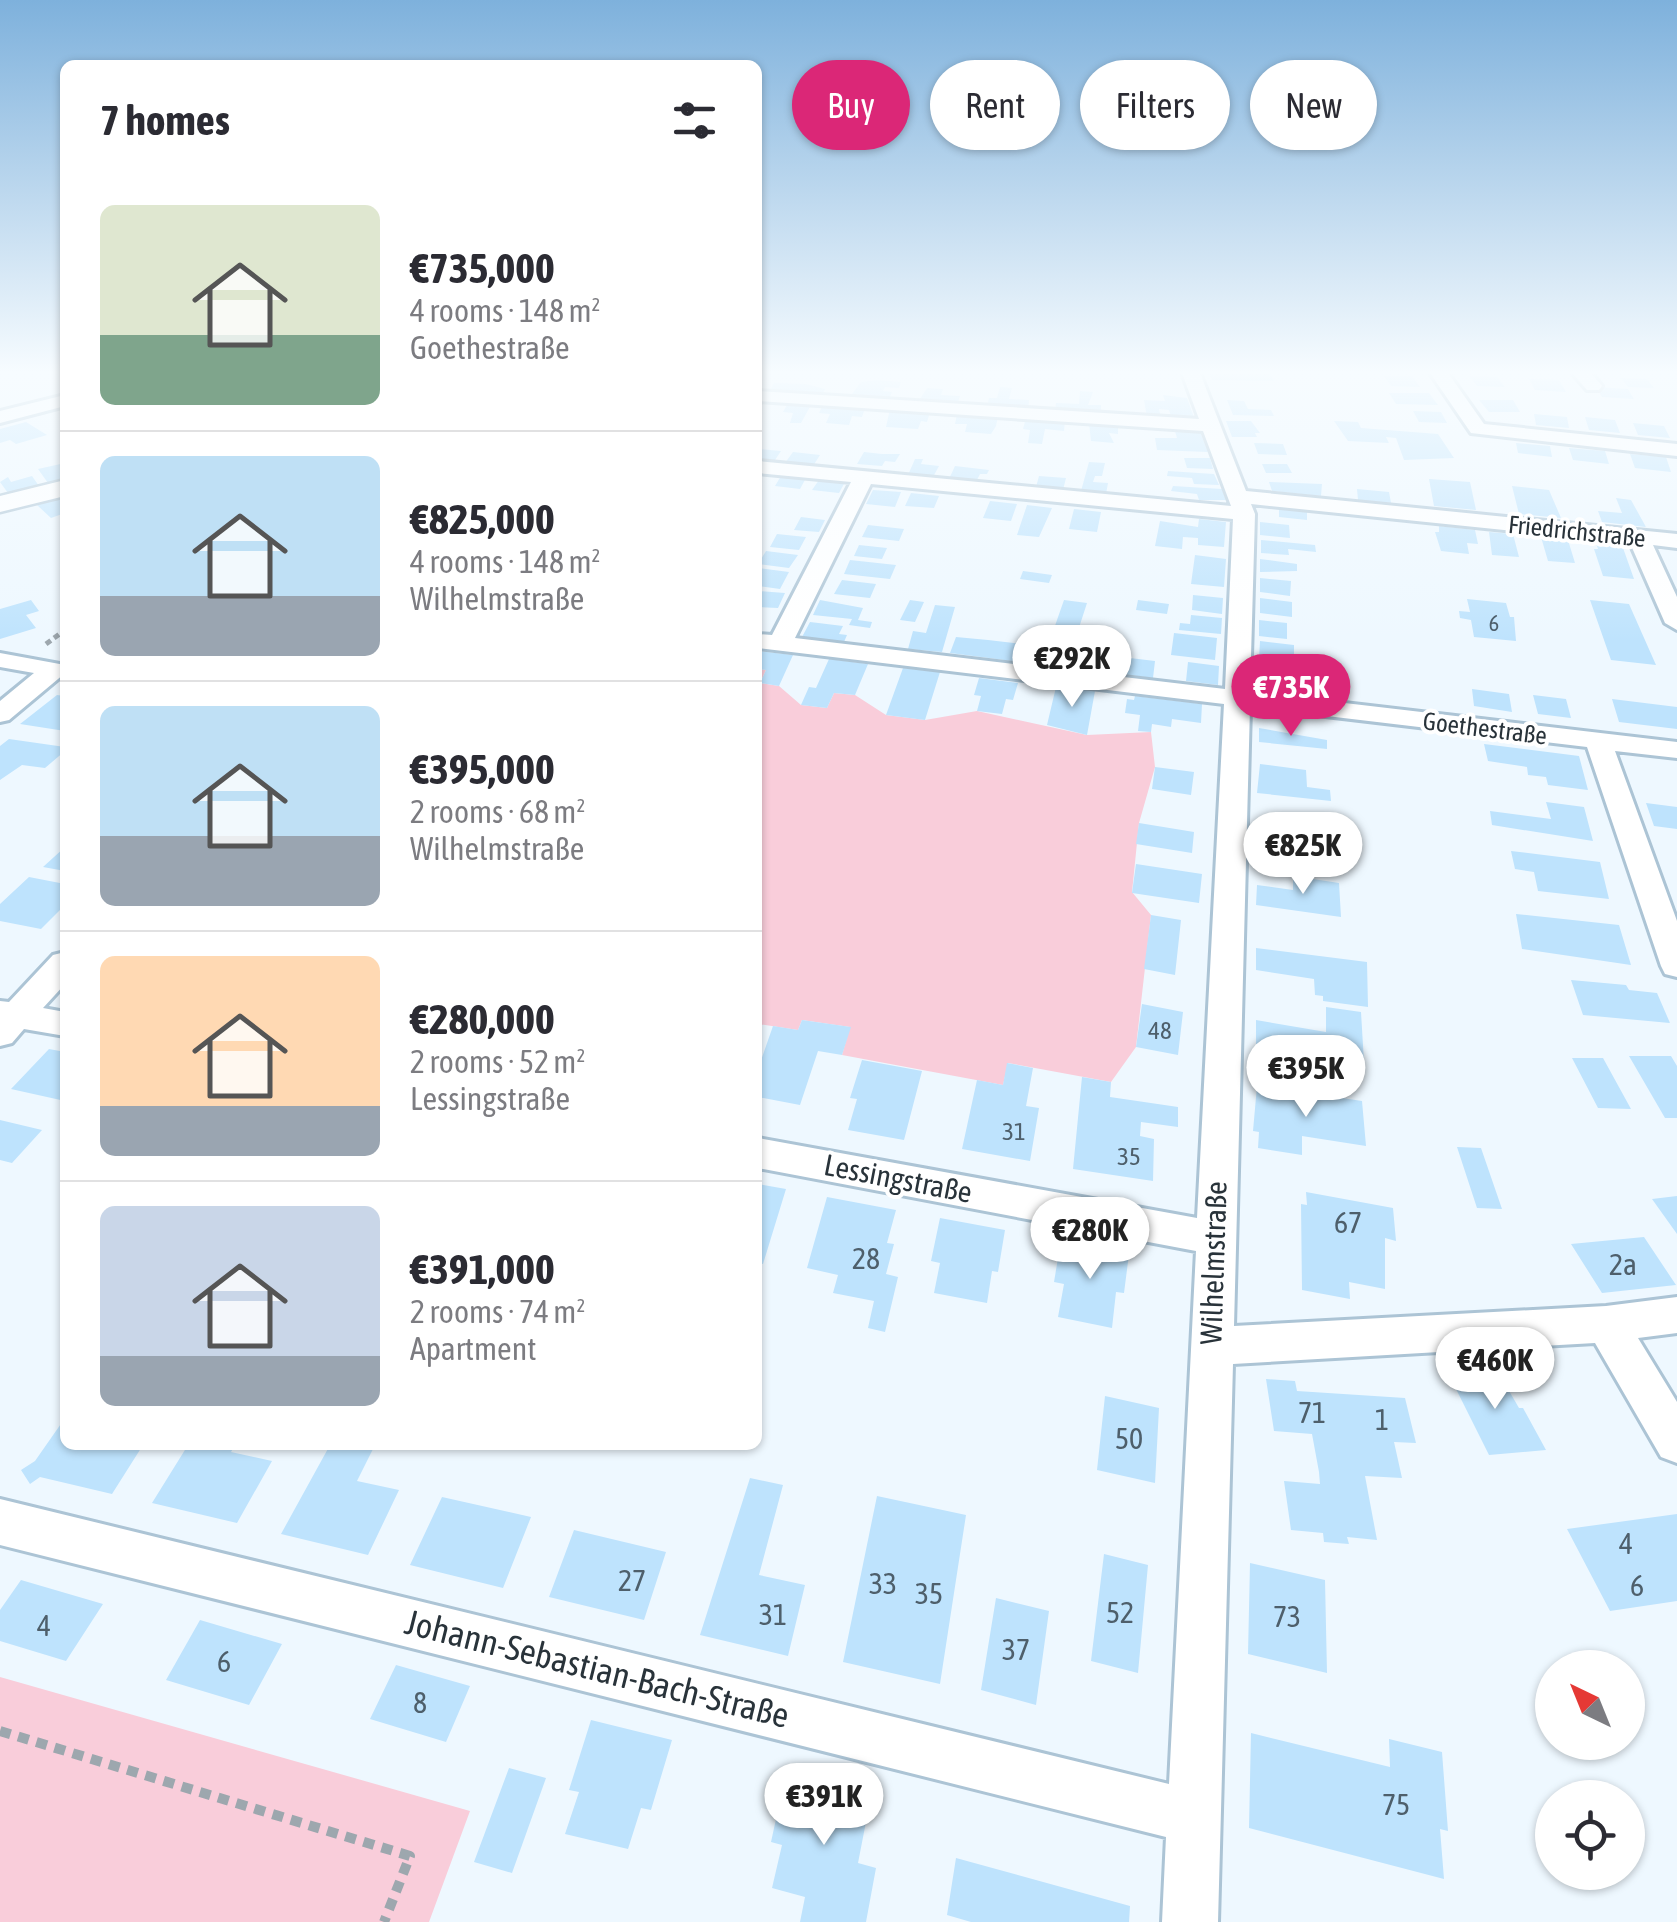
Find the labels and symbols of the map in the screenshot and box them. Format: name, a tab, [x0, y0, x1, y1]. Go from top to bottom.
street label: Friedrichstraße	[1507, 510, 1647, 552]
house number: 6	[1489, 610, 1499, 636]
pin: €292K	[1002, 625, 1142, 710]
pin: €735K	[1221, 654, 1361, 739]
street label: Goethestraße	[1421, 707, 1549, 749]
pin: €825K	[1233, 812, 1373, 897]
house number: 48	[1148, 1016, 1172, 1044]
pin: €395K	[1236, 1035, 1376, 1120]
house number: 31	[1002, 1117, 1026, 1145]
house number: 35	[1117, 1142, 1141, 1170]
street label: Lessingstraße	[821, 1147, 975, 1209]
street label: Wilhelmstraße	[1193, 1181, 1233, 1345]
pin: €280K	[1020, 1197, 1160, 1282]
house number: 67	[1334, 1205, 1362, 1239]
house number: 28	[852, 1241, 880, 1275]
house number: 2a	[1609, 1247, 1637, 1281]
pin: €460K	[1425, 1327, 1565, 1412]
house number: 71	[1298, 1395, 1326, 1429]
house number: 1	[1375, 1402, 1389, 1436]
house number: 50	[1115, 1421, 1143, 1455]
house number: 4	[1619, 1526, 1633, 1560]
house number: 27	[618, 1563, 646, 1597]
house number: 33	[869, 1566, 897, 1600]
house number: 6	[1630, 1568, 1644, 1602]
house number: 35	[915, 1576, 943, 1610]
house number: 52	[1106, 1595, 1134, 1629]
house number: 31	[759, 1597, 787, 1631]
house number: 73	[1273, 1599, 1301, 1633]
street label: Johann-Sebastian-Bach-Straße	[401, 1601, 793, 1735]
house number: 4	[37, 1608, 51, 1642]
house number: 37	[1002, 1632, 1030, 1666]
house number: 6	[217, 1644, 231, 1678]
north arrow	[1535, 1650, 1645, 1760]
house number: 8	[413, 1685, 427, 1719]
pin: €391K	[754, 1763, 894, 1848]
house number: 75	[1382, 1787, 1410, 1821]

